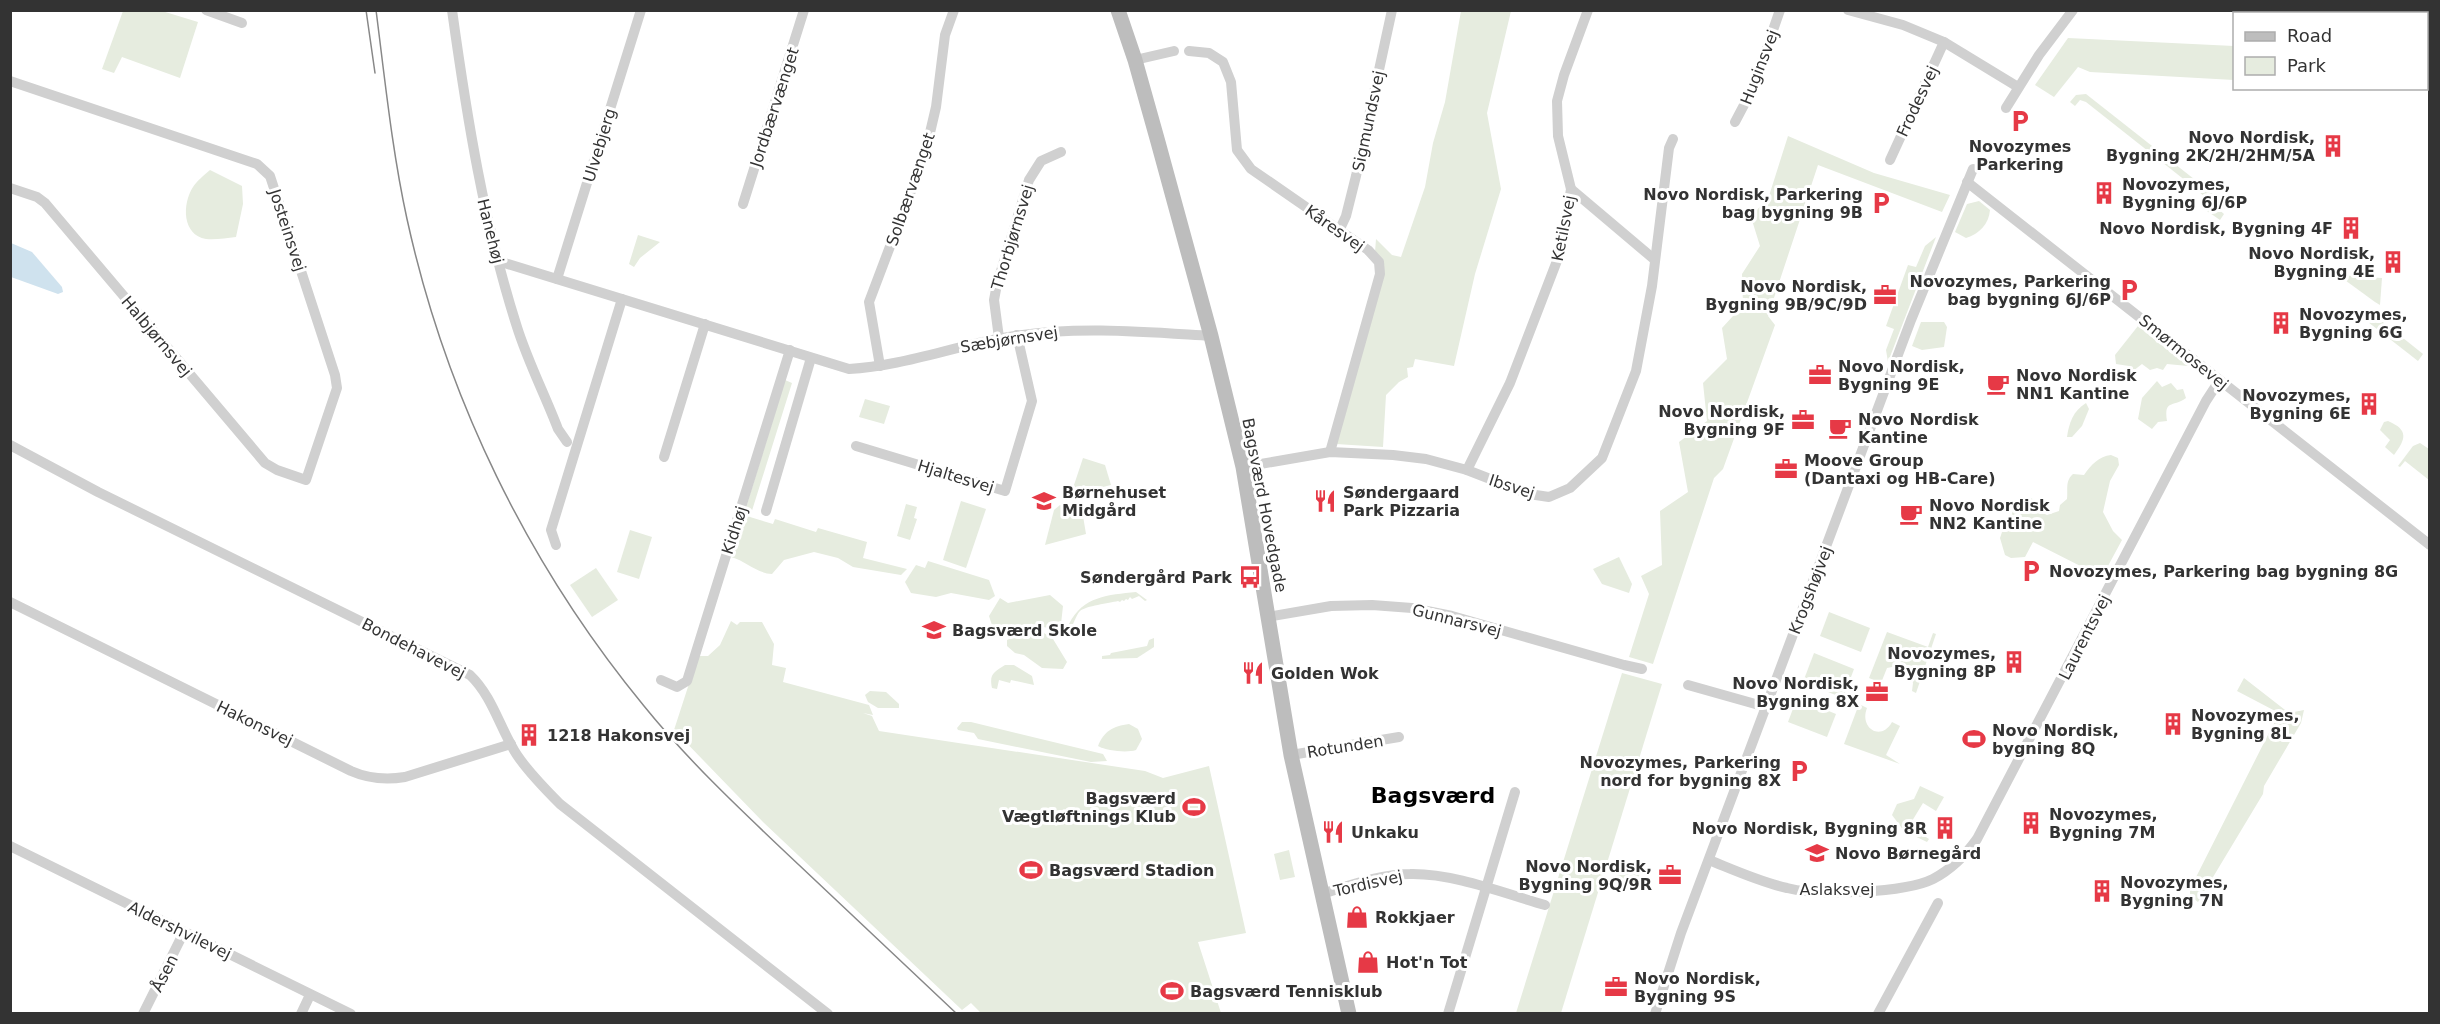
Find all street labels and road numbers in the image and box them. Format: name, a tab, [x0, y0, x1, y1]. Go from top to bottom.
street label: Huginsvej	[1736, 27, 1782, 107]
street label: Jordbærvænget	[746, 45, 803, 170]
street label: Frodesvej	[1893, 63, 1942, 140]
street label: Sigmundsvej	[1349, 69, 1388, 173]
street label: Ulvebjerg	[579, 106, 620, 184]
street label: Solbærvænget	[882, 130, 939, 248]
street label: Thorbjørnsvej	[987, 182, 1038, 293]
street label: Josteinsvej	[265, 186, 310, 274]
street label: Ketilsvej	[1548, 193, 1579, 263]
street label: Hanehøj	[473, 197, 508, 266]
street label: Kåresvej	[1301, 201, 1368, 256]
street label: Halbjørnsvej	[117, 292, 196, 380]
street label: Smørmosevej	[2135, 311, 2232, 394]
street label: Sæbjørnsvej	[959, 322, 1059, 357]
street label: Bagsværd Hovedgade	[1238, 416, 1291, 594]
street label: Hjaltesvej	[915, 456, 996, 497]
street label: Ibsvej	[1487, 470, 1537, 503]
street label: Kidhøj	[718, 504, 751, 557]
street label: Krogshøjvej	[1785, 543, 1836, 637]
street label: Laurentsvej	[2055, 591, 2114, 683]
street label: Gunnarsvej	[1410, 600, 1503, 641]
street label: Bondehavevej	[359, 614, 469, 683]
street label: Hakonsvej	[214, 697, 296, 750]
street label: Rotunden	[1306, 731, 1385, 762]
street label: Tordisvej	[1331, 866, 1404, 901]
street label: Aslaksvej	[1800, 880, 1874, 899]
street label: Aldershvilevej	[125, 897, 234, 964]
street label: Åsen	[147, 951, 182, 995]

